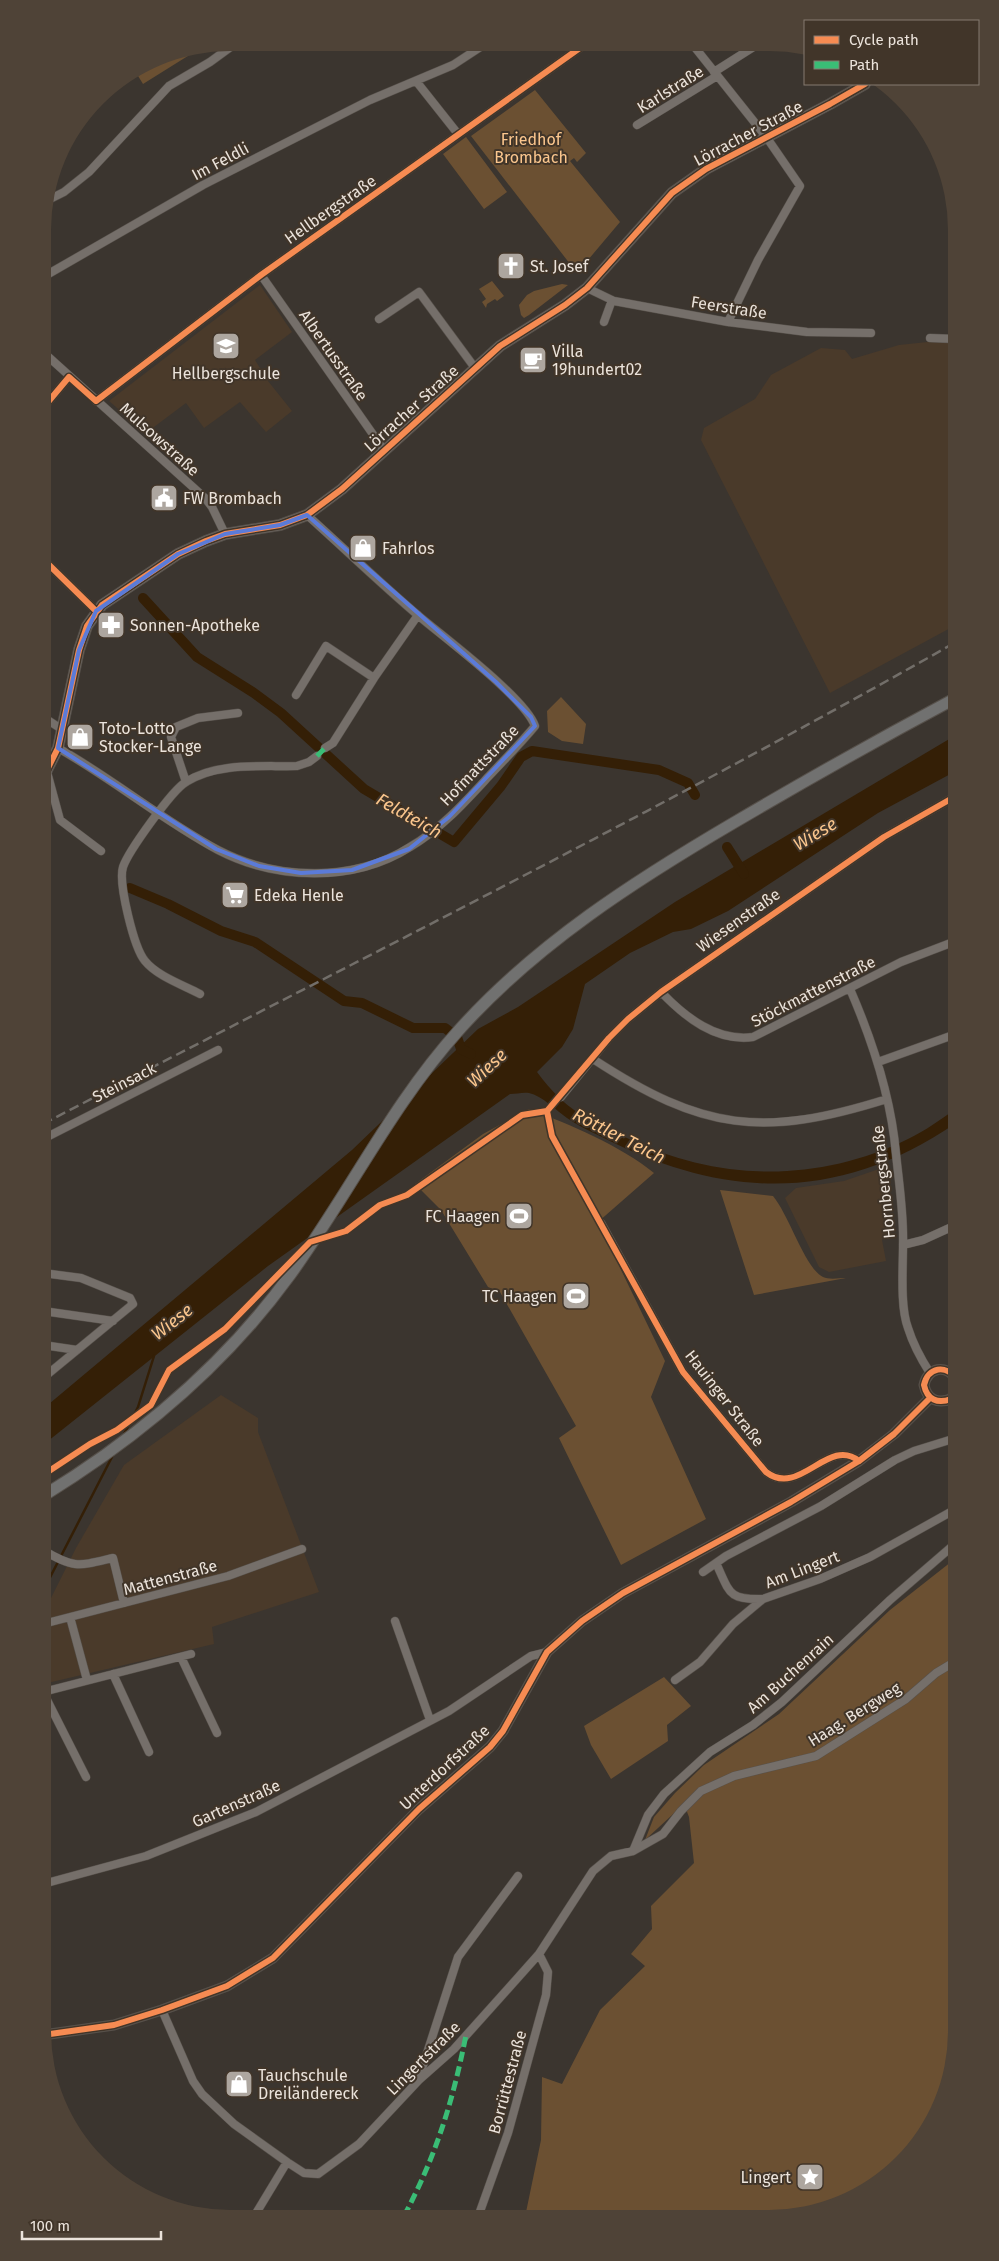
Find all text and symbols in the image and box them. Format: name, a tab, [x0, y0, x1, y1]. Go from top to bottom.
legend	[804, 20, 979, 85]
text: Cycle path	[849, 31, 919, 49]
text: Path	[849, 56, 879, 74]
street label: Karlstraße	[634, 62, 707, 117]
street label: Lörracher Straße	[691, 97, 806, 170]
park label: Friedhof Brombach	[494, 130, 568, 167]
street label: Im Feldli	[188, 138, 252, 184]
street label: Hellbergstraße	[281, 171, 380, 248]
church icon: St. Josef	[496, 251, 526, 281]
place label: St. Josef	[530, 257, 590, 276]
street label: Feerstraße	[690, 292, 768, 323]
street label: Albertusstraße	[295, 306, 372, 404]
school or university icon: Hellbergschule	[211, 331, 241, 361]
place label: Villa 19hundert02	[552, 342, 642, 379]
cafe icon: Villa 19hundert02	[518, 345, 548, 375]
street label: Lörracher Straße	[360, 361, 463, 456]
place label: Hellbergschule	[172, 364, 280, 383]
street label: Mulsowstraße	[116, 399, 203, 480]
public building icon: FW Brombach	[149, 483, 179, 513]
place label: FW Brombach	[183, 489, 282, 508]
shop icon: Fahrlos	[348, 533, 378, 563]
place label: Fahrlos	[382, 539, 435, 558]
pharmacy icon: Sonnen-Apotheke	[96, 610, 126, 640]
place label: Sonnen-Apotheke	[130, 616, 260, 635]
place label: Toto-Lotto Stocker-Lange	[99, 719, 202, 756]
street label: Hofmattstraße	[436, 721, 523, 810]
shop icon: Toto-Lotto Stocker-Lange	[65, 722, 95, 752]
water label: Feldteich	[372, 788, 446, 844]
water label: Wiese	[789, 813, 841, 855]
supermarket icon: Edeka Henle	[220, 880, 250, 910]
street label: Wiesenstraße	[693, 885, 784, 956]
place label: Edeka Henle	[254, 886, 344, 905]
street label: Stöckmattenstraße	[748, 952, 879, 1031]
water label: Wiese	[462, 1044, 512, 1092]
street label: Steinsack	[89, 1058, 160, 1107]
water label: Röttler Teich	[569, 1103, 669, 1169]
street label: Hornbergstraße	[868, 1124, 899, 1240]
sports icon: FC Haagen	[504, 1201, 534, 1231]
place label: FC Haagen	[425, 1207, 500, 1226]
sports icon: TC Haagen	[561, 1281, 591, 1311]
place label: TC Haagen	[482, 1287, 557, 1306]
water label: Wiese	[147, 1299, 197, 1345]
street label: Hauinger Straße	[681, 1346, 768, 1450]
street label: Am Lingert	[762, 1547, 842, 1592]
street label: Mattenstraße	[121, 1556, 219, 1599]
street label: Am Buchenrain	[743, 1630, 837, 1717]
street label: Haag. Bergweg	[804, 1678, 905, 1750]
street label: Unterdorfstraße	[395, 1721, 493, 1814]
street label: Gartenstraße	[189, 1776, 283, 1831]
street label: Lingertstraße	[383, 2018, 464, 2099]
street label: Borrüttestraße	[485, 2028, 530, 2136]
place label: Tauchschule Dreiländereck	[258, 2066, 359, 2103]
shop icon: Tauchschule Dreiländereck	[224, 2069, 254, 2099]
place icon: Lingert	[795, 2162, 825, 2192]
place label: Lingert	[740, 2168, 791, 2187]
scale bar	[22, 2208, 161, 2240]
text: 100 m	[30, 2217, 70, 2235]

